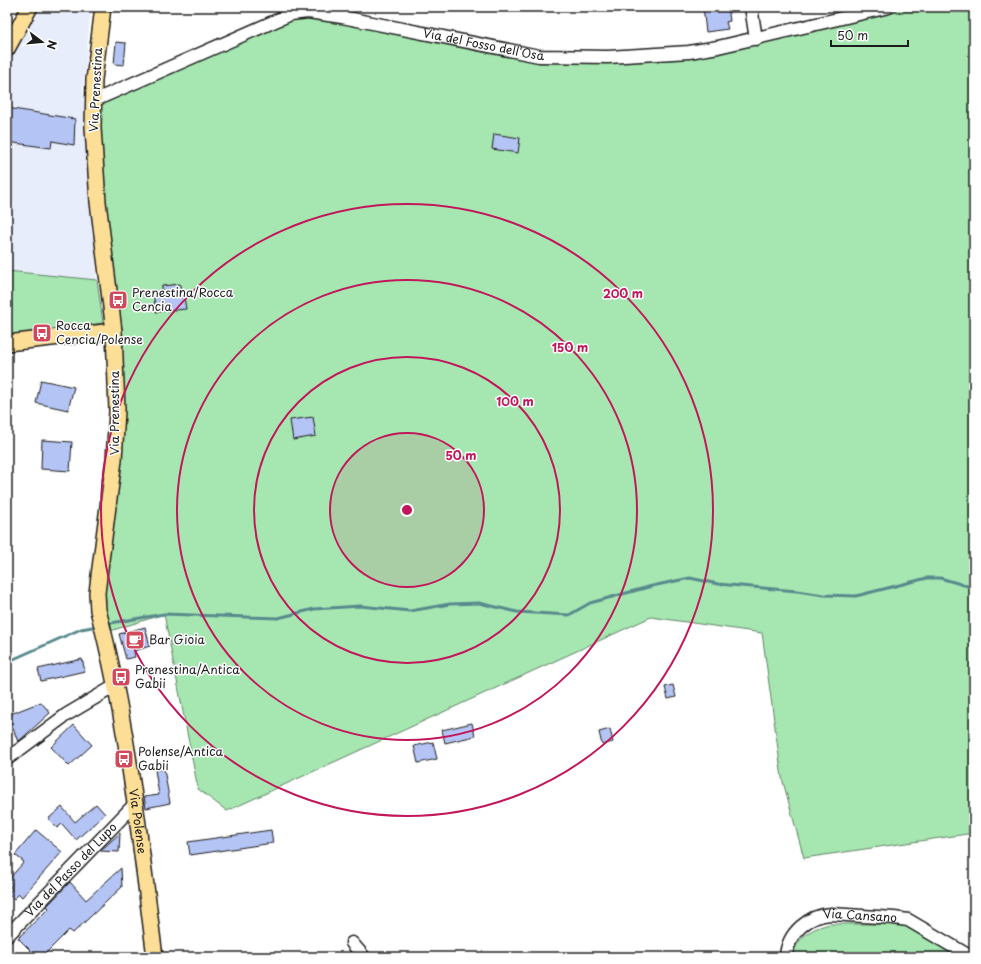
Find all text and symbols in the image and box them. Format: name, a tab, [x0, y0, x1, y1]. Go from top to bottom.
north arrow	[22, 22, 62, 62]
scale bar	[831, 22, 908, 48]
street label: Via del Fosso dell'Osa	[422, 23, 545, 64]
text: 50 m	[837, 26, 868, 44]
text: N	[43, 38, 61, 52]
street label: Via Prenestina	[84, 47, 106, 133]
place label: Prenestina/Rocca Cencia	[132, 283, 234, 315]
text: 200 m	[603, 284, 643, 302]
bus stop icon: Prenestina/Rocca Cencia	[107, 289, 129, 311]
place label: Rocca Cencia/Polense	[56, 316, 143, 348]
bus stop icon: Rocca Cencia/Polense	[31, 322, 53, 344]
text: 150 m	[552, 338, 588, 356]
street label: Via Prenestina	[105, 370, 123, 455]
text: 100 m	[496, 392, 534, 410]
text: 50 m	[445, 446, 477, 464]
centre of rings	[400, 503, 414, 517]
cafe icon: Bar Gioia	[124, 629, 146, 651]
place label: Bar Gioia	[149, 630, 206, 648]
place label: Prenestina/Antica Gabii	[135, 660, 240, 692]
bus stop icon: Prenestina/Antica Gabii	[110, 666, 132, 688]
place label: Polense/Antica Gabii	[138, 742, 223, 774]
bus stop icon: Polense/Antica Gabii	[113, 748, 135, 770]
street label: Via Polense	[125, 787, 152, 855]
street label: Via del Passo del Lupo	[20, 818, 121, 921]
street label: Via Cansano	[822, 904, 898, 926]

